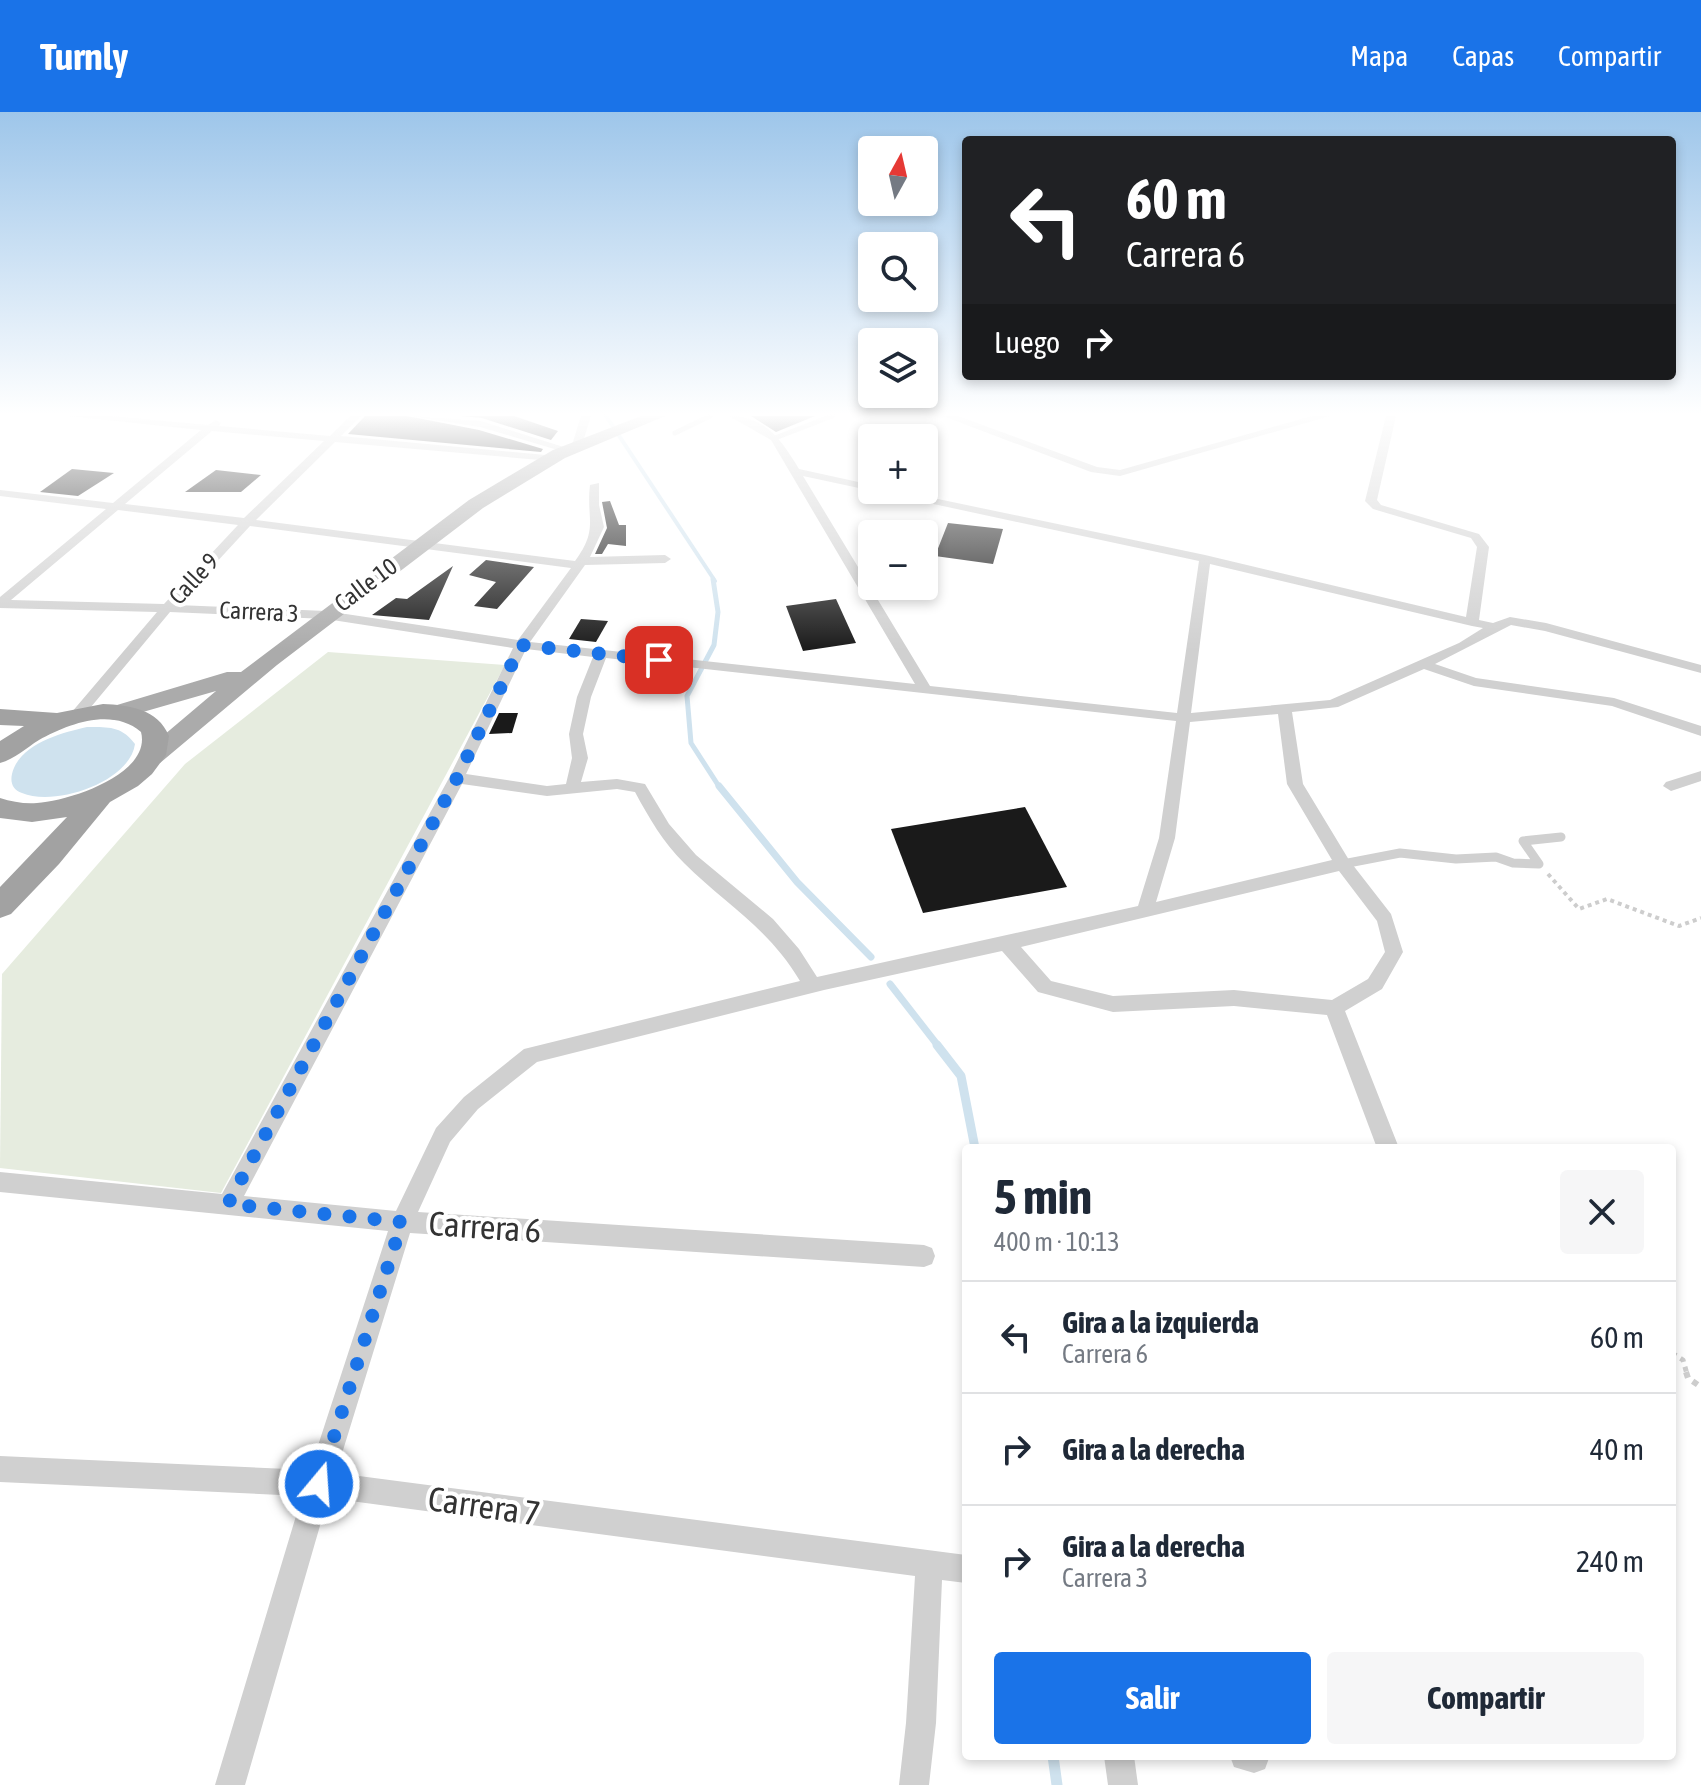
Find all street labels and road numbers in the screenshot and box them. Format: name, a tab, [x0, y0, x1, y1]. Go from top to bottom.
street label: Calle 9	[163, 548, 224, 610]
street label: Calle 10	[329, 552, 402, 617]
street label: Carrera 3	[219, 596, 299, 627]
street label: Carrera 6	[428, 1203, 542, 1250]
street label: Carrera 7	[426, 1478, 542, 1533]

